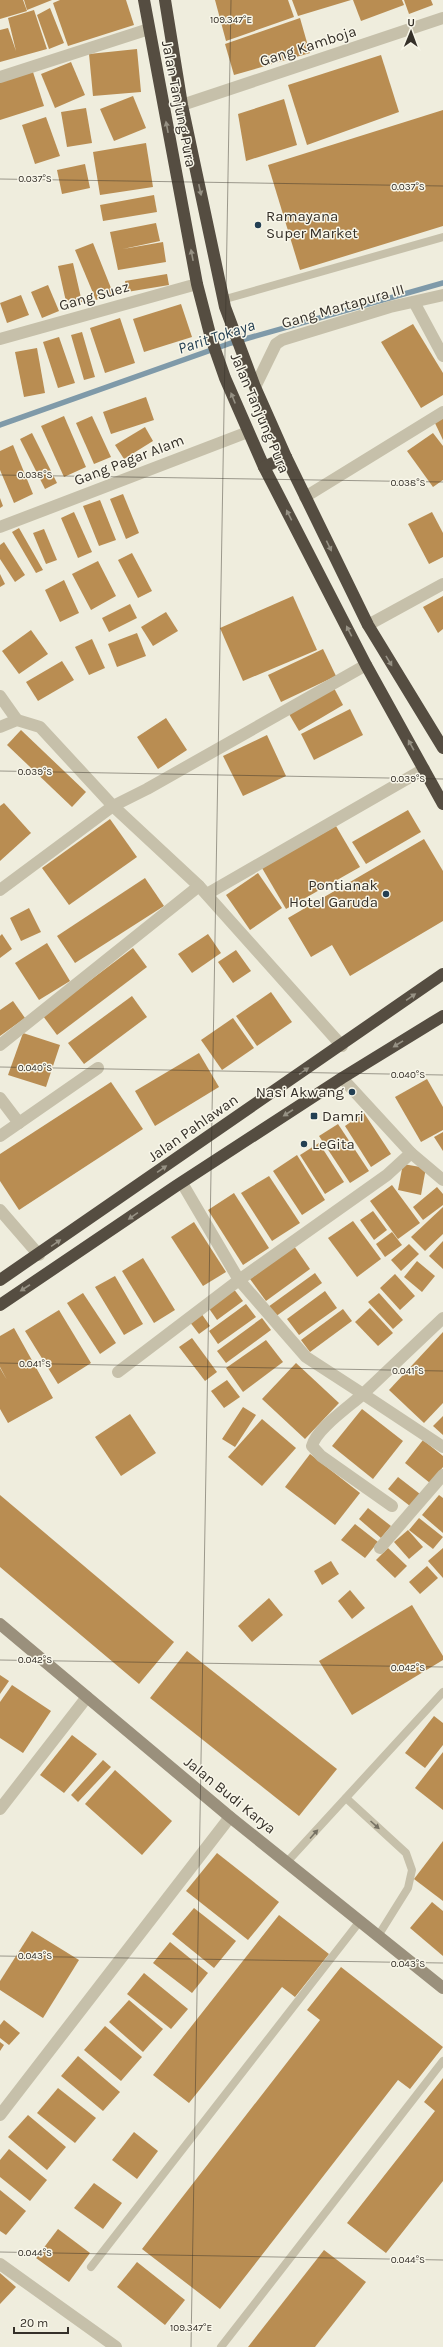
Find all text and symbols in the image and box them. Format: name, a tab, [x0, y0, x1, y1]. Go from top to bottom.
north arrow	[391, 12, 431, 52]
text: 109.347°E	[210, 14, 252, 26]
text: U	[407, 16, 415, 29]
street label: Gang Kamboja	[257, 22, 359, 70]
street label: Jalan Tanjung Pura	[158, 39, 200, 169]
one-way arrow	[164, 121, 170, 133]
text: 0.037°S	[18, 173, 52, 185]
text: 0.037°S	[391, 181, 425, 193]
one-way arrow	[197, 184, 203, 196]
place label: Ramayana Super Market	[266, 207, 358, 242]
marker: Ramayana Super Market	[253, 220, 263, 230]
one-way arrow	[188, 249, 194, 261]
street label: Gang Suez	[57, 277, 131, 315]
street label: Gang Martapura III	[279, 280, 407, 332]
water label: Parit Tokaya	[175, 315, 257, 358]
street label: Jalan Tanjung Pura	[227, 350, 293, 476]
one-way arrow	[229, 392, 235, 404]
street label: Gang Pagar Alam	[71, 431, 187, 489]
text: 0.038°S	[17, 469, 53, 481]
text: 0.038°S	[390, 477, 426, 489]
one-way arrow	[286, 510, 292, 521]
one-way arrow	[326, 540, 332, 551]
one-way arrow	[345, 625, 352, 637]
one-way arrow	[385, 656, 393, 666]
one-way arrow	[407, 739, 414, 751]
text: 0.039°S	[18, 766, 52, 778]
text: 0.039°S	[391, 773, 425, 785]
place label: Pontianak Hotel Garuda	[289, 876, 378, 911]
marker: Pontianak Hotel Garuda	[381, 889, 391, 899]
one-way arrow	[405, 993, 416, 1001]
one-way arrow	[392, 1040, 404, 1047]
text: 0.040°S	[18, 1062, 52, 1074]
one-way arrow	[299, 1067, 309, 1075]
text: 0.040°S	[391, 1069, 425, 1081]
place label: Nasi Akwang	[256, 1083, 345, 1101]
marker: Nasi Akwang	[347, 1087, 357, 1097]
street label: Jalan Pahlawan	[145, 1090, 241, 1166]
place label: Damri	[322, 1107, 364, 1125]
one-way arrow	[282, 1110, 294, 1117]
marker: Damri	[309, 1111, 319, 1121]
place label: LeGita	[312, 1135, 355, 1153]
marker: LeGita	[299, 1139, 309, 1149]
one-way arrow	[157, 1165, 168, 1173]
one-way arrow	[128, 1212, 138, 1220]
one-way arrow	[50, 1239, 61, 1247]
one-way arrow	[19, 1285, 31, 1292]
text: 0.041°S	[19, 1358, 51, 1370]
text: 0.041°S	[392, 1365, 424, 1377]
text: 0.042°S	[18, 1654, 52, 1666]
text: 0.042°S	[391, 1662, 425, 1674]
street label: Jalan Budi Karya	[181, 1753, 279, 1837]
one-way arrow	[370, 1820, 380, 1829]
one-way arrow	[309, 1828, 318, 1839]
text: 0.043°S	[18, 1950, 52, 1962]
text: 0.043°S	[391, 1958, 425, 1970]
text: 0.044°S	[18, 2247, 52, 2259]
text: 0.044°S	[391, 2254, 425, 2266]
scale bar	[14, 2309, 68, 2335]
text: 20 m	[20, 2316, 48, 2330]
text: 109.347°E	[170, 2322, 212, 2334]

